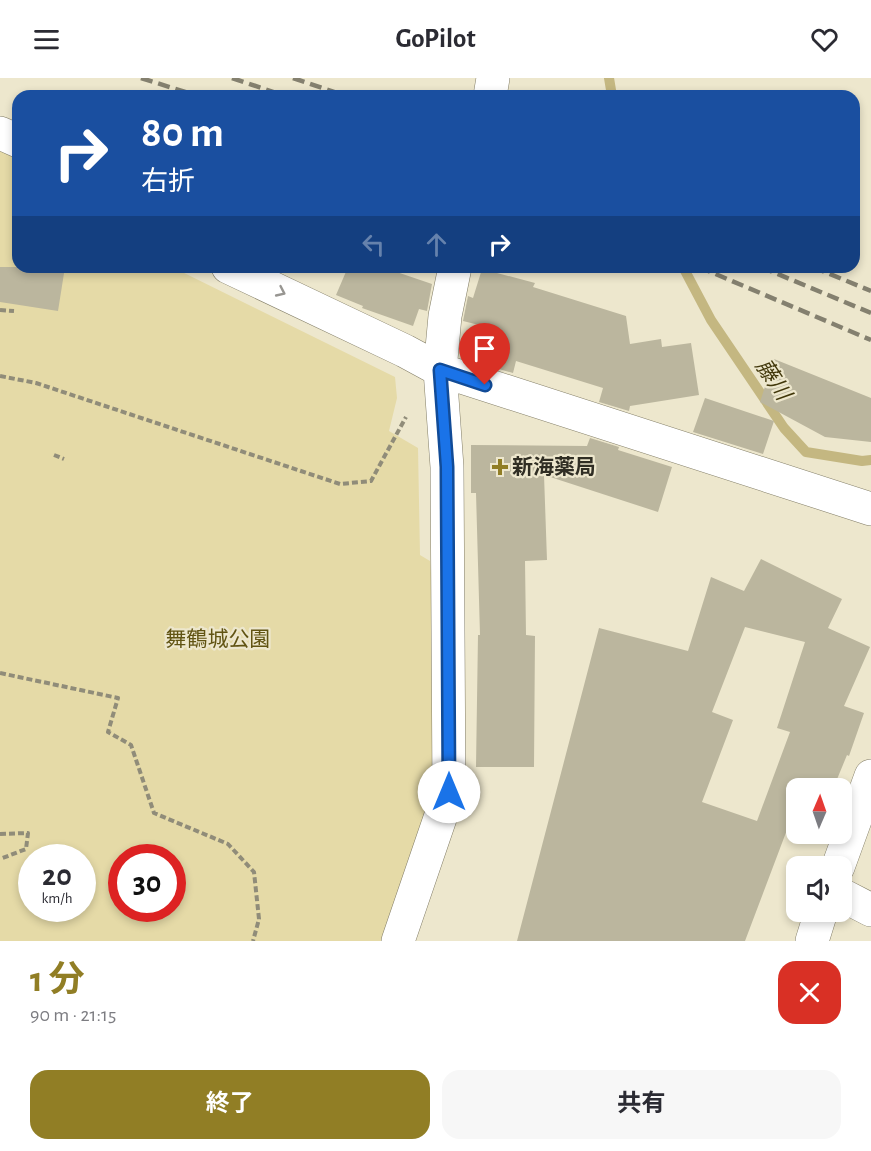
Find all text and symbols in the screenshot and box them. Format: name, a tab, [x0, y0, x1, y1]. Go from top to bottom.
icon: menu	[30, 23, 63, 56]
icon: heart	[808, 23, 841, 56]
text: GoPilot	[395, 25, 476, 52]
text: 80 m	[141, 112, 224, 154]
icon: right	[42, 114, 120, 192]
text: 右折	[141, 168, 195, 195]
icon: left	[357, 228, 390, 261]
icon: ahead	[420, 228, 453, 261]
icon: right	[483, 228, 516, 261]
one-way arrow	[275, 284, 286, 296]
pin	[459, 323, 510, 385]
icon: arrive	[468, 332, 501, 365]
water label: 藤川	[752, 355, 797, 406]
place label: 新海薬局	[512, 456, 596, 478]
marker: 新海薬局	[493, 460, 507, 474]
park label: 舞鶴城公園	[166, 628, 271, 650]
position arrow	[417, 760, 481, 824]
north arrow	[786, 778, 852, 844]
map controls	[786, 778, 852, 922]
speed limit sign: 30	[108, 844, 186, 922]
button: sound	[786, 856, 852, 922]
text: 20	[42, 861, 72, 891]
text: km/h	[42, 891, 72, 906]
button: close	[778, 961, 841, 1024]
text: 1 分	[30, 962, 84, 998]
text: 90 m · 21:15	[30, 1005, 116, 1025]
button: 終了	[30, 1070, 430, 1139]
button: 共有	[442, 1070, 841, 1139]

